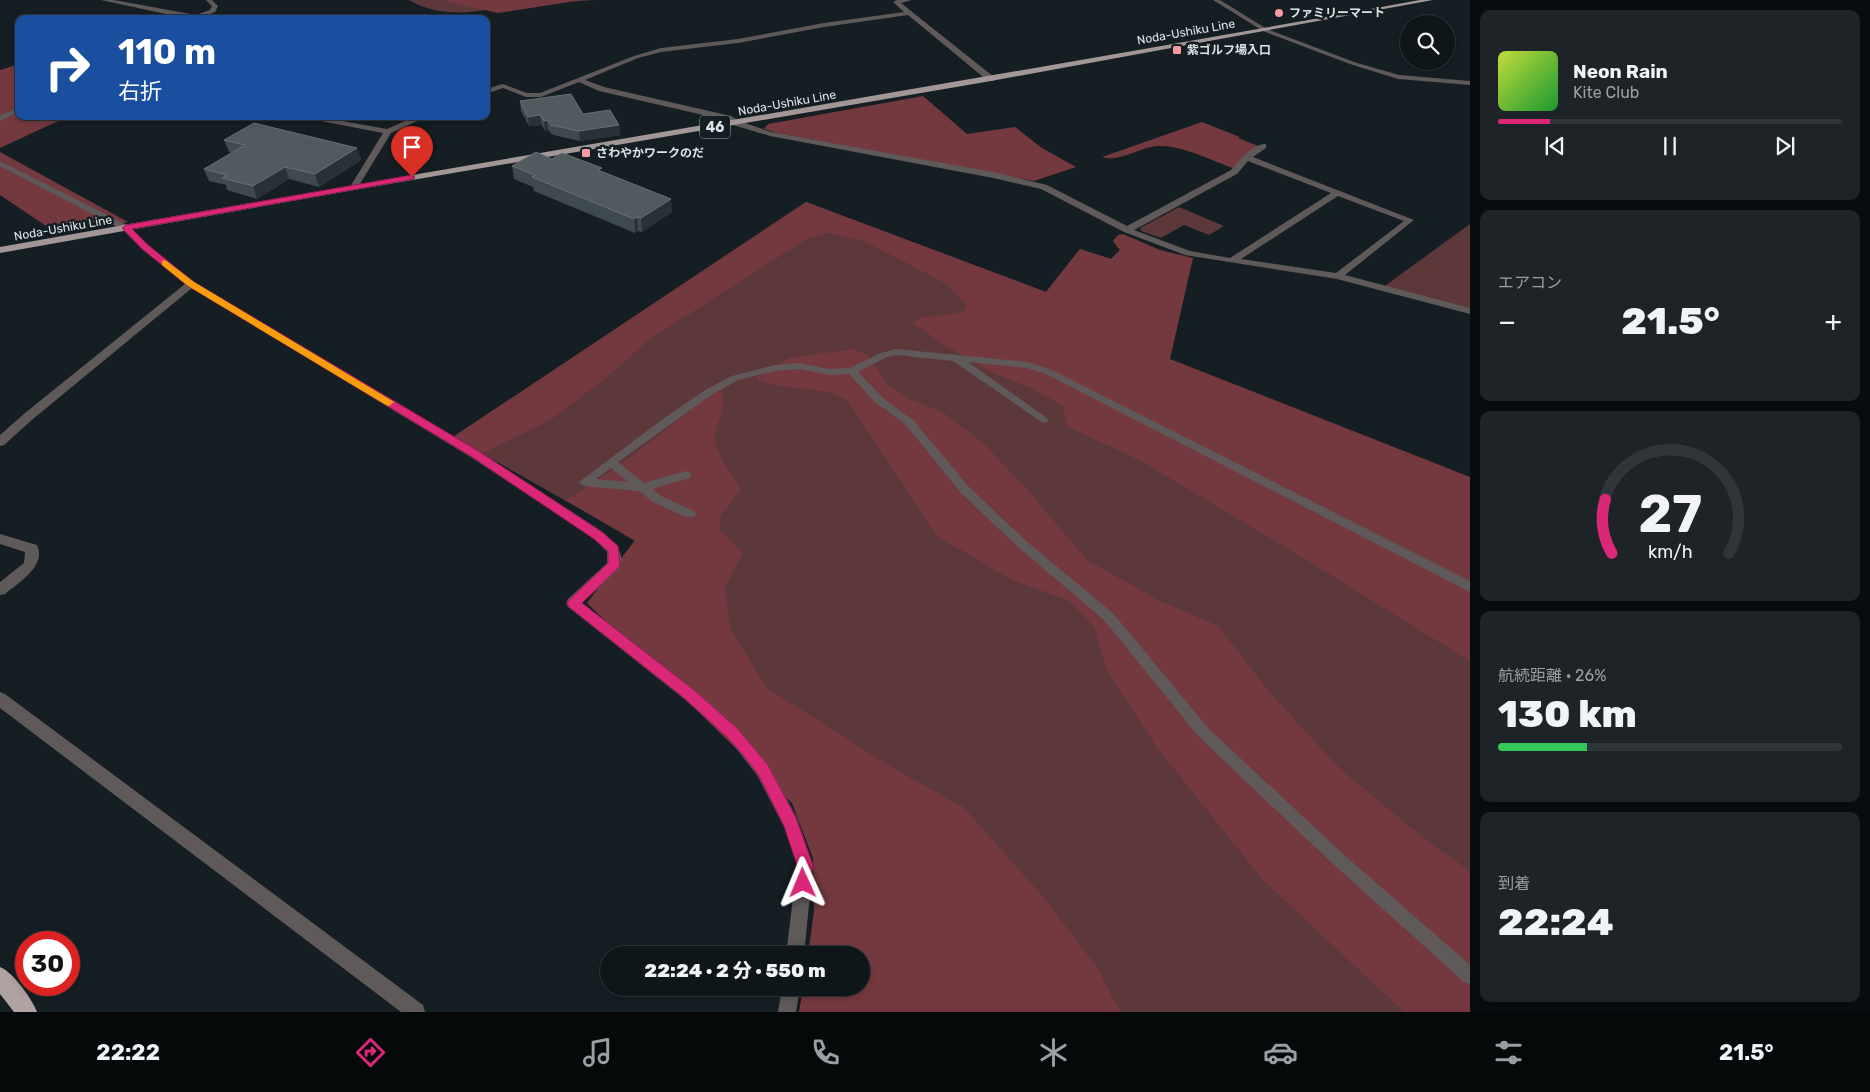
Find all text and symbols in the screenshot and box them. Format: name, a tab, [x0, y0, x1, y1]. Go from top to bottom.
place label: ファミリーマート	[1289, 6, 1385, 20]
marker: ファミリーマート	[1273, 7, 1285, 19]
map controls	[1400, 15, 1455, 70]
button: search	[1400, 15, 1455, 70]
street label: Noda-Ushiku Line	[1136, 16, 1236, 48]
text: 110 m	[118, 31, 216, 73]
icon: right	[35, 35, 100, 100]
place label: 紫ゴルフ場入口	[1187, 43, 1271, 57]
marker: 紫ゴルフ場入口	[1171, 44, 1183, 56]
text: Neon Rain	[1573, 60, 1668, 83]
text: 右折	[118, 78, 162, 105]
text: Kite Club	[1573, 83, 1639, 102]
street label: Noda-Ushiku Line	[737, 87, 837, 119]
road number: 46	[700, 115, 730, 138]
pin	[391, 126, 433, 177]
icon: previous	[1541, 132, 1569, 160]
icon: pause	[1656, 132, 1684, 160]
icon: next	[1771, 132, 1799, 160]
icon: arrive	[398, 133, 426, 161]
place label: さわやかワークのだ	[596, 146, 704, 160]
marker: さわやかワークのだ	[580, 147, 592, 159]
street label: Noda-Ushiku Line	[13, 212, 113, 244]
text: エアコン	[1498, 273, 1562, 292]
text: 21.5°	[1621, 298, 1720, 344]
text: −	[1498, 305, 1516, 338]
text: +	[1825, 305, 1842, 338]
text: 27	[1638, 483, 1702, 545]
text: km/h	[1648, 541, 1692, 562]
text: 航続距離 · 26%	[1498, 666, 1606, 685]
text: 130 km	[1498, 691, 1637, 737]
position arrow	[776, 856, 828, 908]
text: 到着	[1498, 874, 1530, 893]
text: 22:24	[1498, 899, 1614, 945]
speed limit sign: 30	[15, 931, 80, 996]
text: 22:24 · 2 分 · 550 m	[644, 959, 826, 982]
icon: directions	[353, 1035, 388, 1070]
icon: music	[580, 1035, 615, 1070]
icon: phone	[808, 1035, 843, 1070]
icon: climate	[1036, 1035, 1071, 1070]
icon: car	[1263, 1035, 1298, 1070]
icon: filters	[1491, 1035, 1526, 1070]
text: 22:22	[96, 1039, 160, 1066]
text: 21.5°	[1719, 1039, 1774, 1066]

